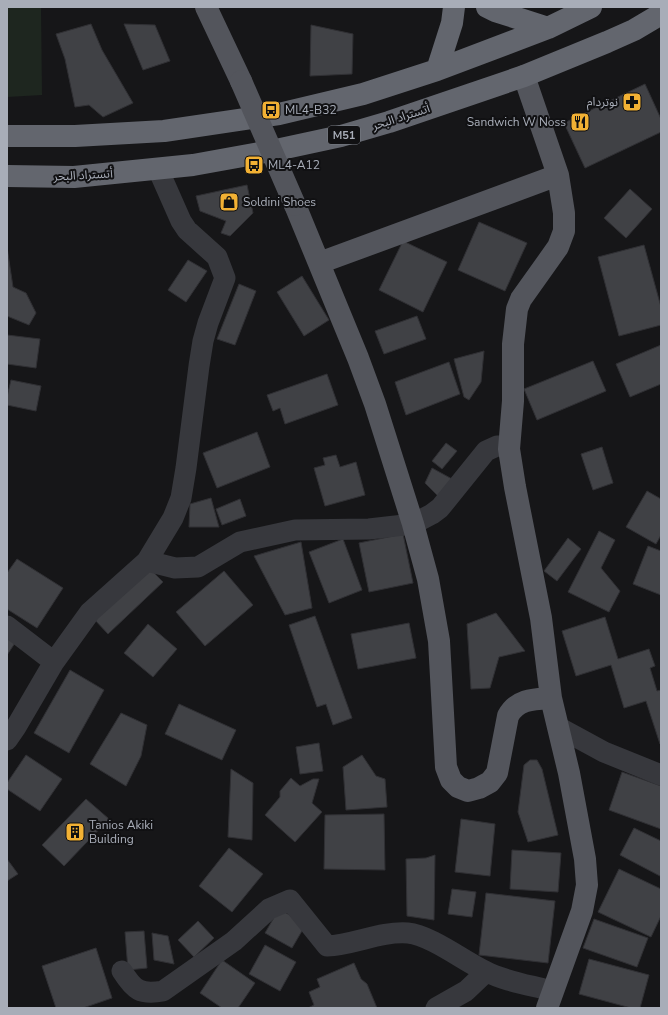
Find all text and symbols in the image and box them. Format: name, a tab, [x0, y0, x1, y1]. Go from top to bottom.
pharmacy icon: نوتردام	[621, 91, 643, 113]
place label: نوتردام	[587, 94, 618, 111]
bus stop icon: ML4-B32	[260, 99, 282, 121]
street label: أتستراد البحر	[369, 100, 432, 134]
place label: ML4-B32	[285, 102, 337, 118]
restaurant icon: Sandwich W Noss	[569, 111, 591, 133]
place label: Sandwich W Noss	[467, 114, 566, 130]
road number: M51	[328, 126, 360, 144]
bus stop icon: ML4-A12	[243, 154, 265, 176]
place label: ML4-A12	[268, 157, 320, 173]
street label: أتستراد البحر	[52, 165, 113, 185]
shop icon: Soldini Shoes	[218, 191, 240, 213]
place label: Soldini Shoes	[243, 194, 316, 210]
place label: Tanios Akiki Building	[89, 817, 153, 847]
building icon: Tanios Akiki Building	[64, 821, 86, 843]

